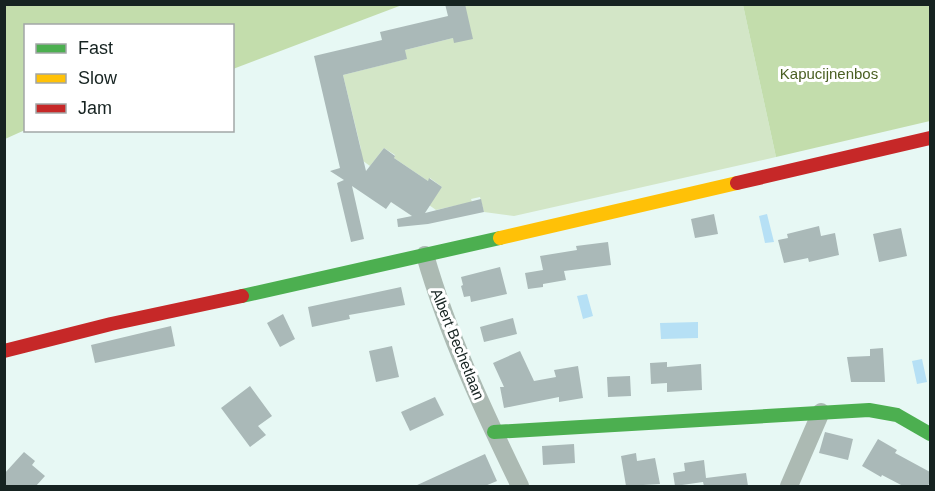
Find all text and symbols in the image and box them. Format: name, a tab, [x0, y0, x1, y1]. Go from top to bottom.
legend	[24, 24, 234, 132]
text: Fast	[78, 38, 113, 58]
park label: Kapucijnenbos	[780, 65, 878, 82]
text: Slow	[78, 68, 118, 88]
text: Jam	[78, 98, 112, 118]
street label: Albert Bechetlaan	[428, 286, 488, 402]

